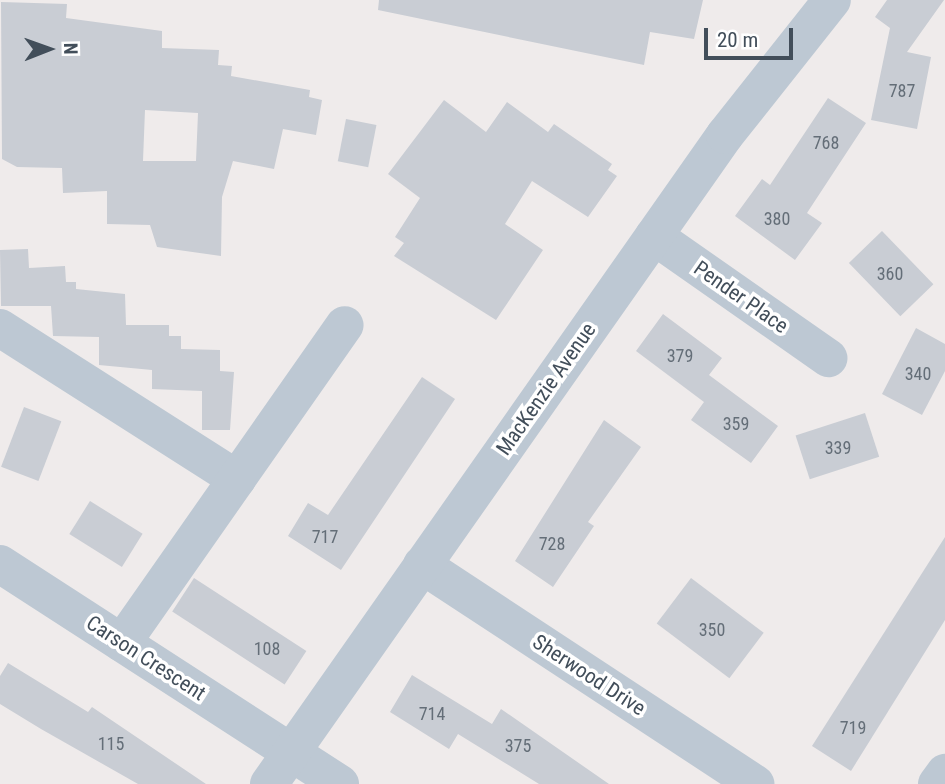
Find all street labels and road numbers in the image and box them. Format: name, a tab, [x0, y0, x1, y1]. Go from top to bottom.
street label: Pender Place	[689, 255, 793, 339]
street label: MacKenzie Avenue	[491, 318, 601, 460]
street label: Carson Crescent	[82, 610, 210, 706]
street label: Sherwood Drive	[528, 629, 650, 721]

